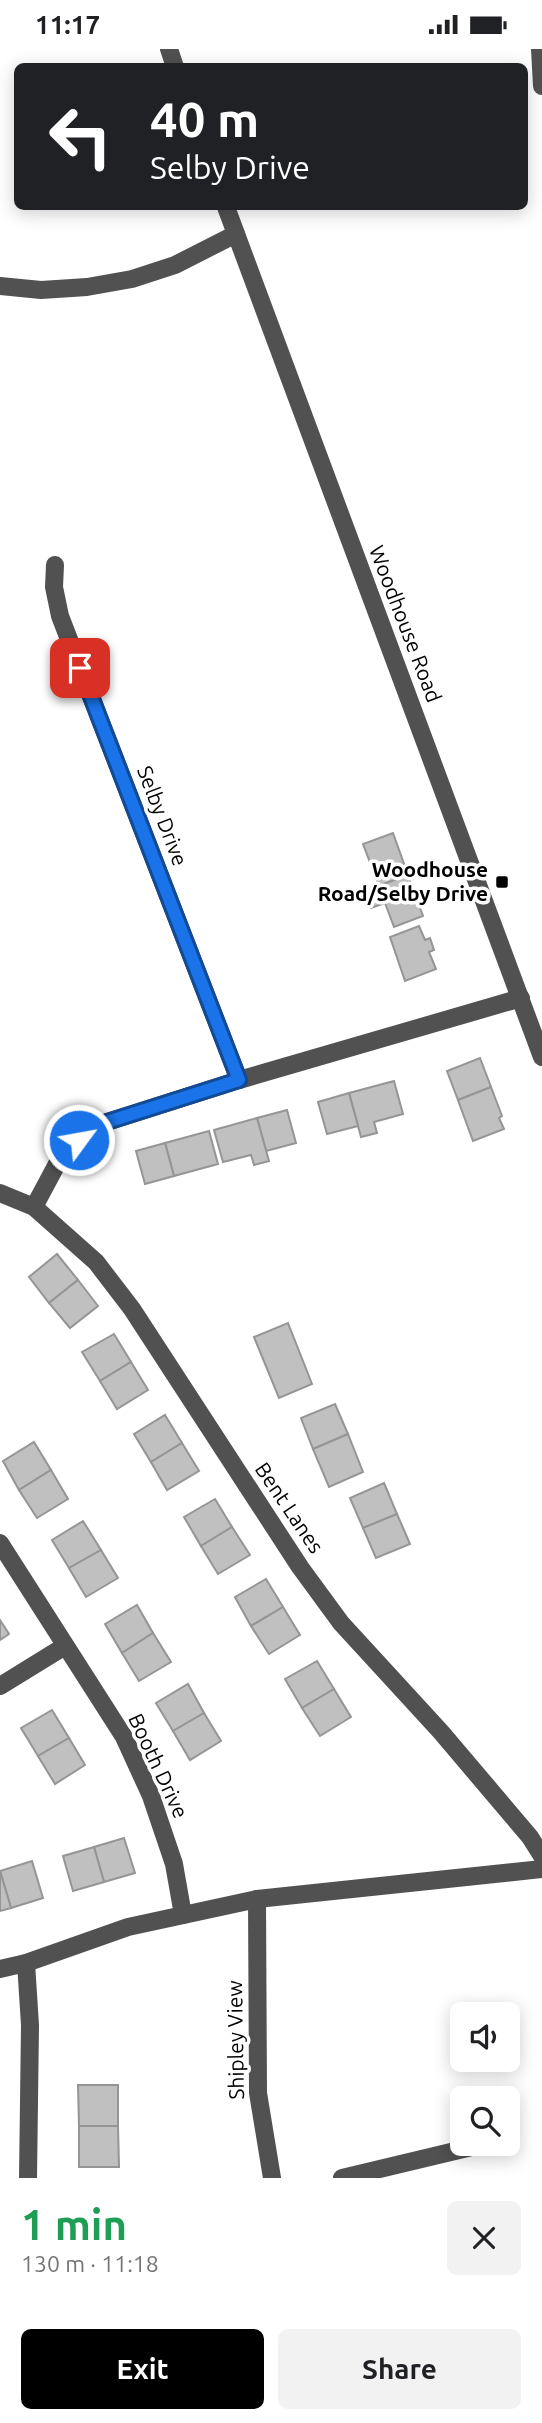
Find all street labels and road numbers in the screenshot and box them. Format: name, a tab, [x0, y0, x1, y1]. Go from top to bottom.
street label: Woodhouse Road	[365, 542, 447, 706]
street label: Selby Drive	[133, 762, 193, 869]
street label: Bent Lanes	[251, 1458, 329, 1557]
street label: Booth Drive	[124, 1709, 194, 1822]
street label: Shipley View	[222, 1980, 248, 2100]

